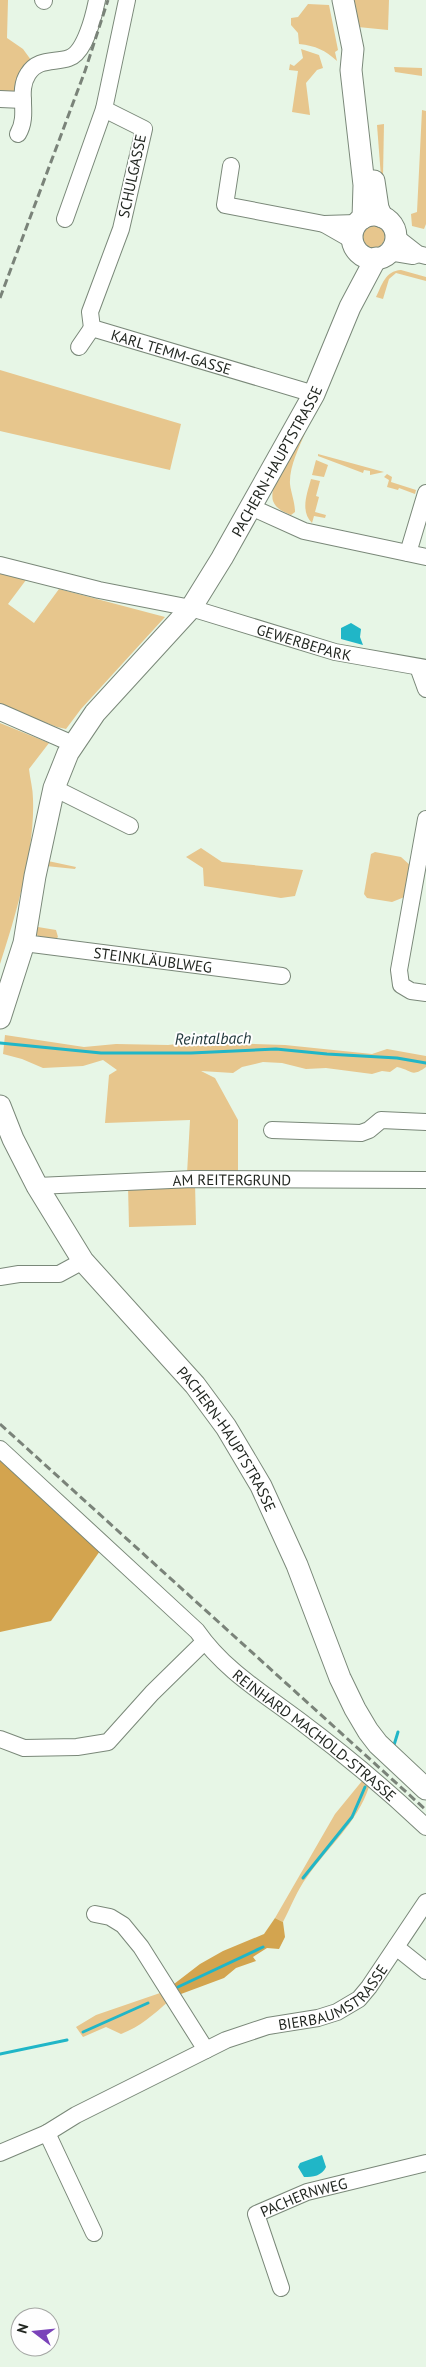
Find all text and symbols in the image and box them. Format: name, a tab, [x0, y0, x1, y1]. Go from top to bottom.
street label: SCHULGASSE	[114, 132, 150, 220]
street label: KARL TEMM-GASSE	[109, 325, 234, 378]
street label: PACHERN-HAUPTSTRASSE	[227, 383, 326, 540]
street label: GEWERBEPARK	[254, 619, 353, 664]
street label: STEINKLÄUBLWEG	[92, 942, 213, 976]
water label: Reintalbach	[174, 1027, 252, 1049]
street label: AM REITERGRUND	[172, 1169, 291, 1189]
street label: PACHERN-HAUPTSTRASSE	[173, 1362, 281, 1514]
street label: REINHARD MACHOLD-STRASSE	[229, 1665, 401, 1805]
street label: BIERBAUMSTRASSE	[277, 1960, 391, 2034]
street label: PACHERNWEG	[257, 2173, 349, 2221]
north arrow	[10, 2307, 60, 2357]
text: N	[13, 2322, 32, 2335]

